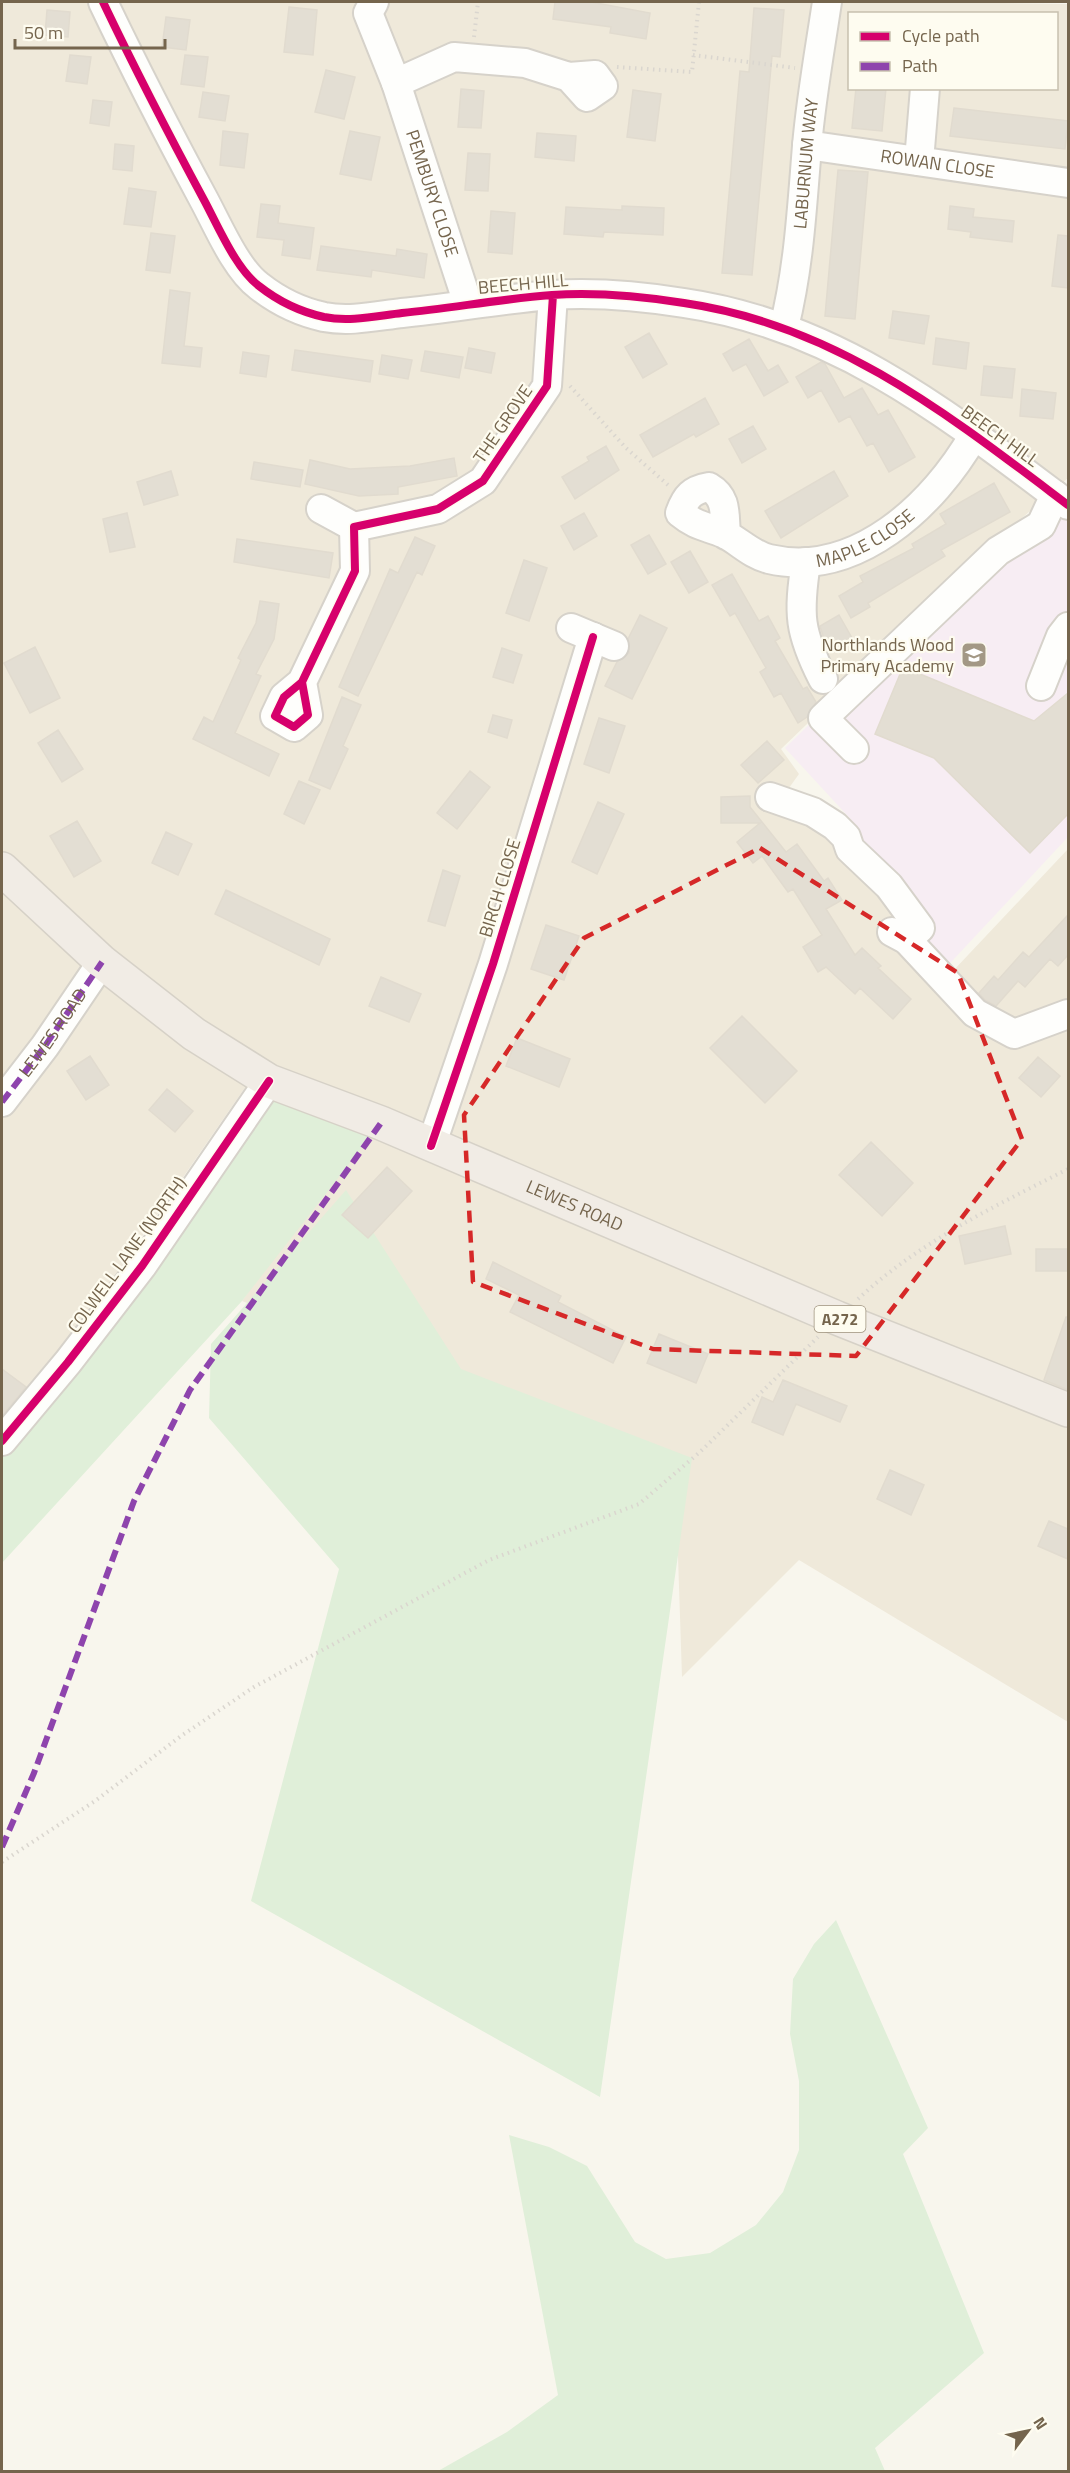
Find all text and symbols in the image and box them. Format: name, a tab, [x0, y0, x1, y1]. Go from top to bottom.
scale bar	[15, 12, 165, 50]
legend	[848, 12, 1058, 90]
text: 50 m	[24, 19, 63, 46]
text: Cycle path	[902, 22, 980, 49]
text: Path	[902, 52, 938, 79]
street label: LABURNUM WAY	[786, 96, 825, 230]
street label: PEMBURY CLOSE	[399, 126, 466, 260]
street label: ROWAN CLOSE	[879, 142, 997, 185]
street label: BEECH HILL	[477, 266, 570, 301]
street label: THE GROVE	[466, 379, 539, 468]
street label: BEECH HILL	[956, 398, 1045, 473]
street label: MAPLE CLOSE	[814, 502, 920, 574]
place label: Northlands Wood Primary Academy	[820, 631, 954, 679]
school or university icon: Northlands Wood Primary Academy	[959, 640, 989, 670]
street label: BIRCH CLOSE	[472, 835, 527, 941]
street label: LEWES ROAD	[12, 983, 93, 1083]
street label: COLWELL LANE (NORTH)	[60, 1171, 193, 1339]
street label: LEWES ROAD	[522, 1173, 628, 1238]
road number: A272	[814, 1306, 866, 1332]
north arrow	[998, 2401, 1058, 2461]
text: N	[1028, 2412, 1054, 2434]

